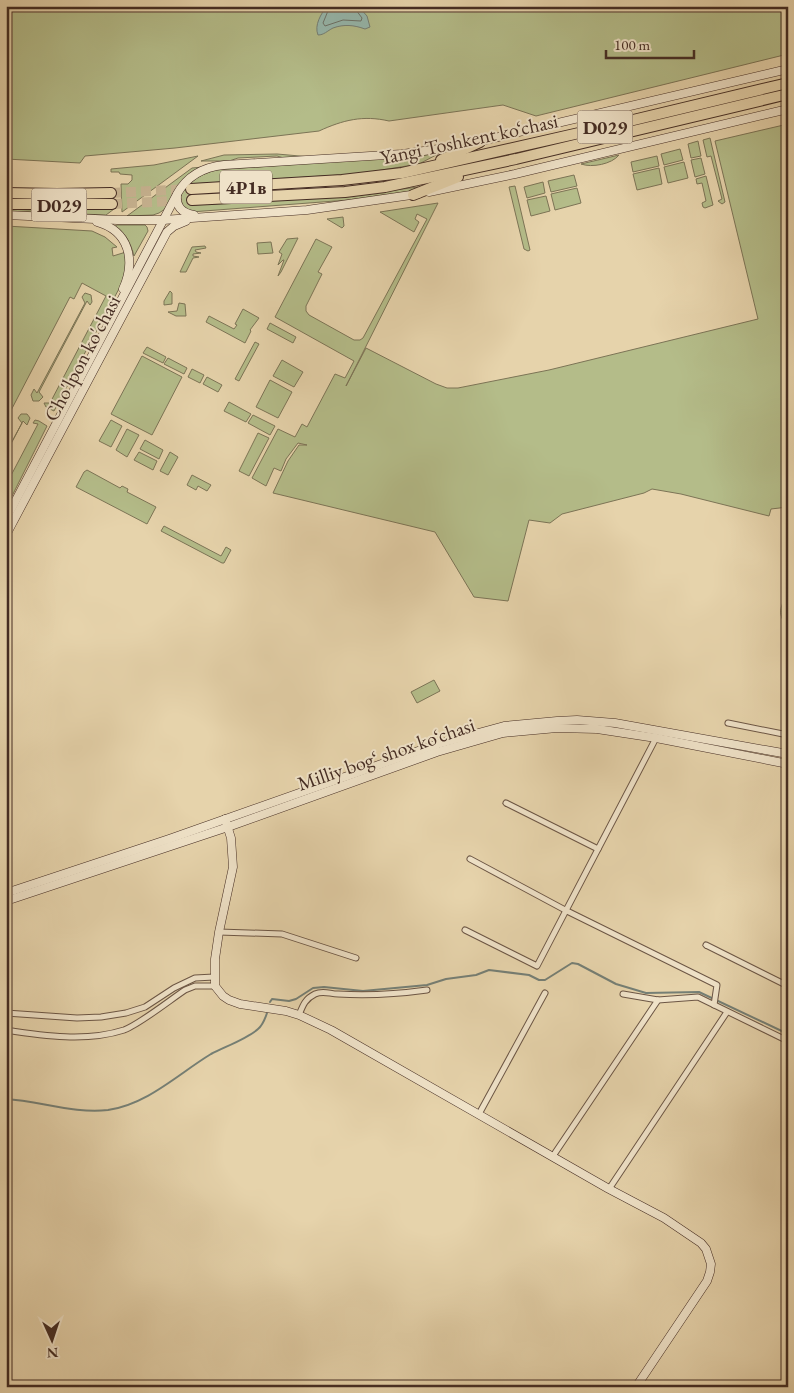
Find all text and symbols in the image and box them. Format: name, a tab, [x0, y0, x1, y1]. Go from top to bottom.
scale bar	[606, 28, 694, 60]
text: 100 m	[614, 35, 651, 54]
street label: Yangi Toshkent ko‘chasi	[378, 107, 560, 171]
road number: D029	[578, 110, 632, 144]
road number: 4Р1в	[220, 170, 272, 203]
road number: D029	[32, 188, 86, 222]
street label: Cho'lpon ko'chasi	[38, 290, 126, 426]
street label: Milliy bog‘ shox ko‘chasi	[294, 711, 478, 797]
north arrow	[28, 1316, 78, 1366]
text: N	[46, 1344, 59, 1362]

